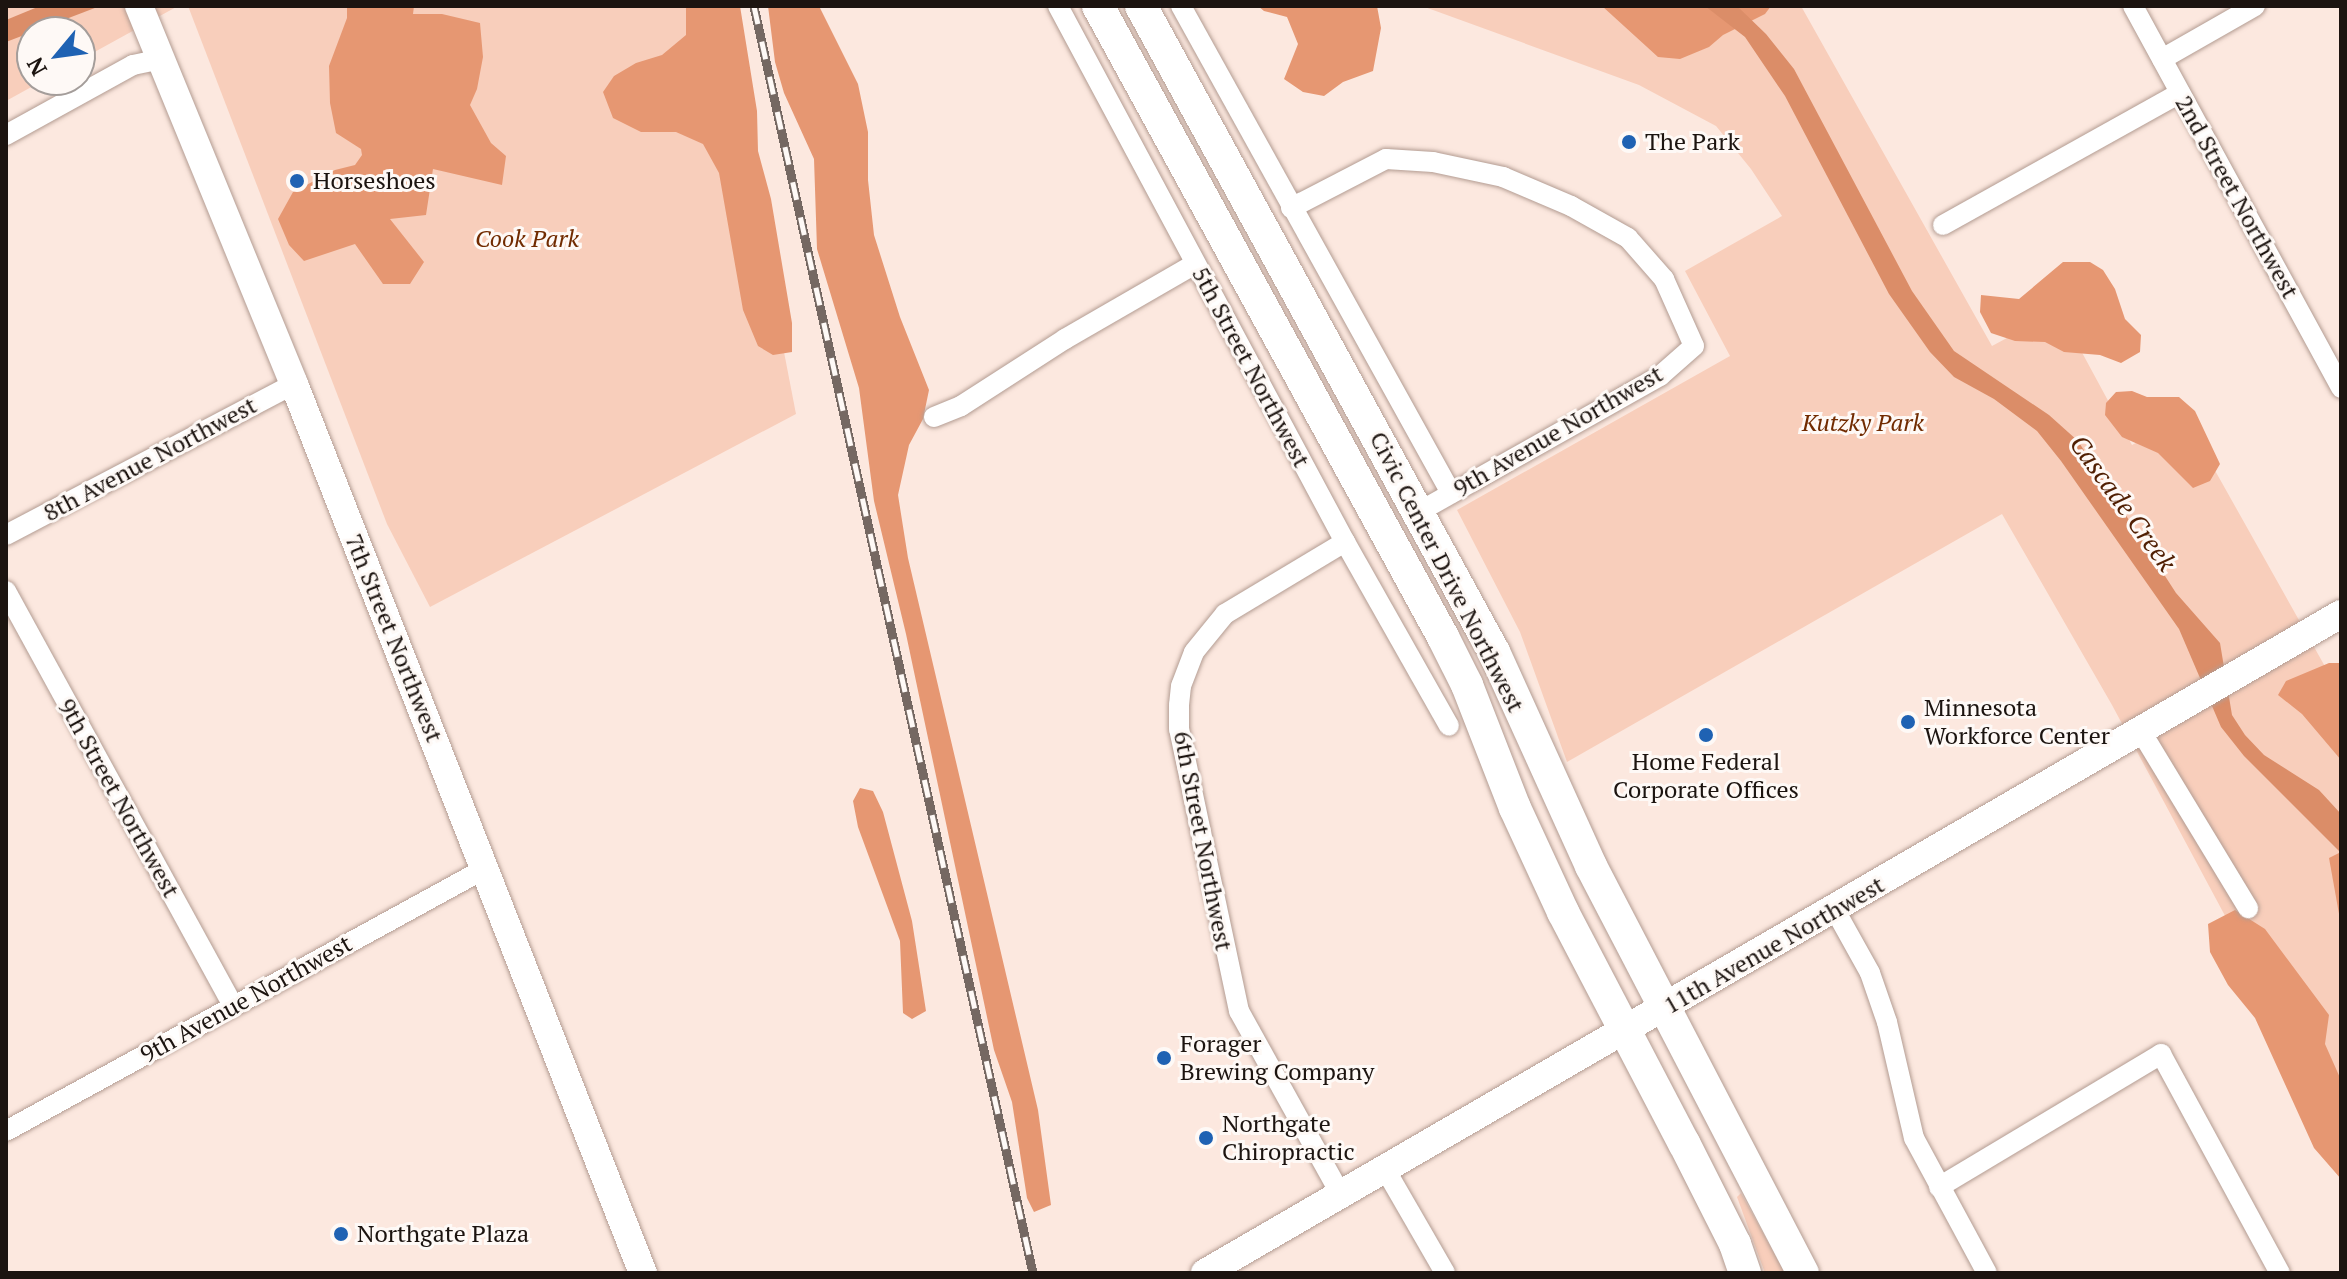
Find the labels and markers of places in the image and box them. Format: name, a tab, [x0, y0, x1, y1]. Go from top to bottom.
place label: The Park	[1645, 128, 1740, 156]
marker: The Park	[1620, 133, 1638, 151]
place label: Horseshoes	[313, 167, 436, 195]
marker: Horseshoes	[288, 172, 306, 190]
place label: Minnesota Workforce Center	[1924, 694, 2110, 750]
marker: Minnesota Workforce Center	[1899, 713, 1917, 731]
marker: Home Federal Corporate Offices	[1697, 726, 1715, 744]
place label: Home Federal Corporate Offices	[1613, 748, 1799, 804]
place label: Forager Brewing Company	[1180, 1030, 1374, 1086]
marker: Forager Brewing Company	[1155, 1049, 1173, 1067]
place label: Northgate Chiropractic	[1222, 1110, 1355, 1166]
marker: Northgate Chiropractic	[1197, 1129, 1215, 1147]
place label: Northgate Plaza	[357, 1220, 529, 1248]
marker: Northgate Plaza	[332, 1225, 350, 1243]

